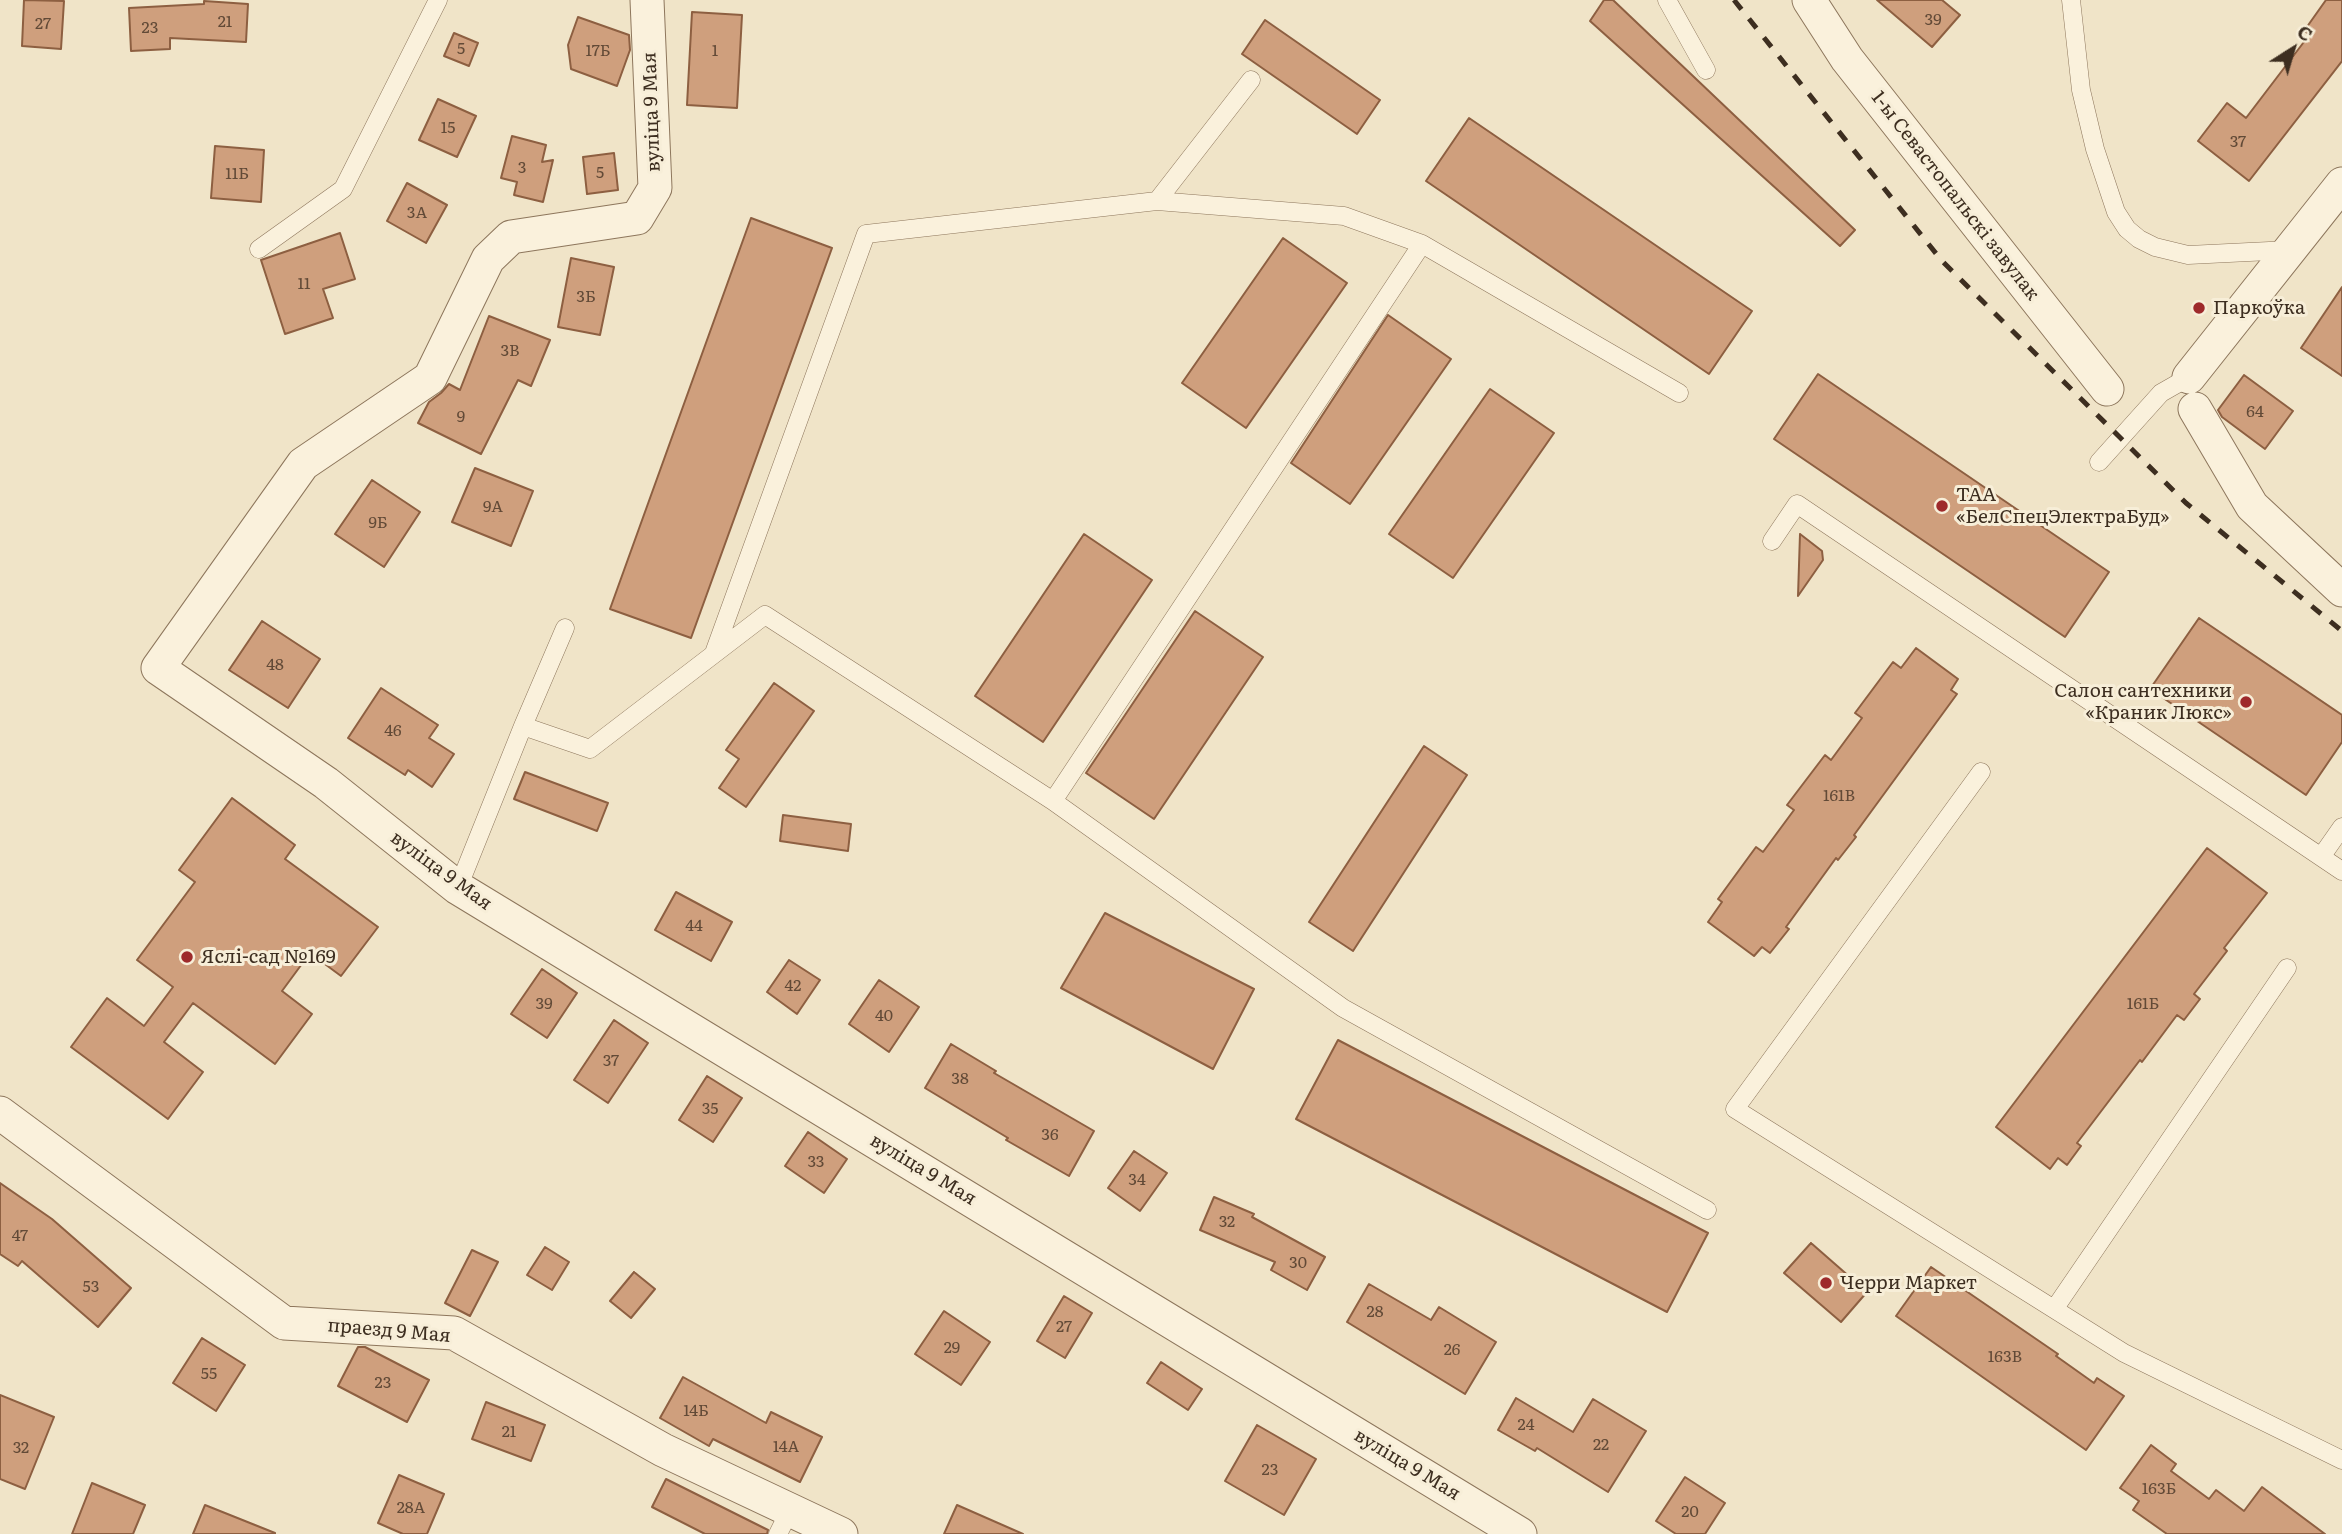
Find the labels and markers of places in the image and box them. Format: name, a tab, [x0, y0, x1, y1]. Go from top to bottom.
place label: Паркоўка	[2213, 297, 2305, 319]
marker: Паркоўка	[2191, 300, 2207, 316]
place label: ТАА «БелСпецЭлектраБуд»	[1956, 484, 2170, 528]
marker: ТАА «БелСпецЭлектраБуд»	[1934, 498, 1950, 514]
place label: Салон сантехники «Краник Люкс»	[2054, 680, 2232, 724]
marker: Салон сантехники «Краник Люкс»	[2238, 694, 2254, 710]
place label: Яслі-сад №169	[201, 946, 336, 968]
marker: Яслі-сад №169	[179, 949, 195, 965]
place label: Черри Маркет	[1840, 1272, 1977, 1294]
marker: Черри Маркет	[1818, 1275, 1834, 1291]

